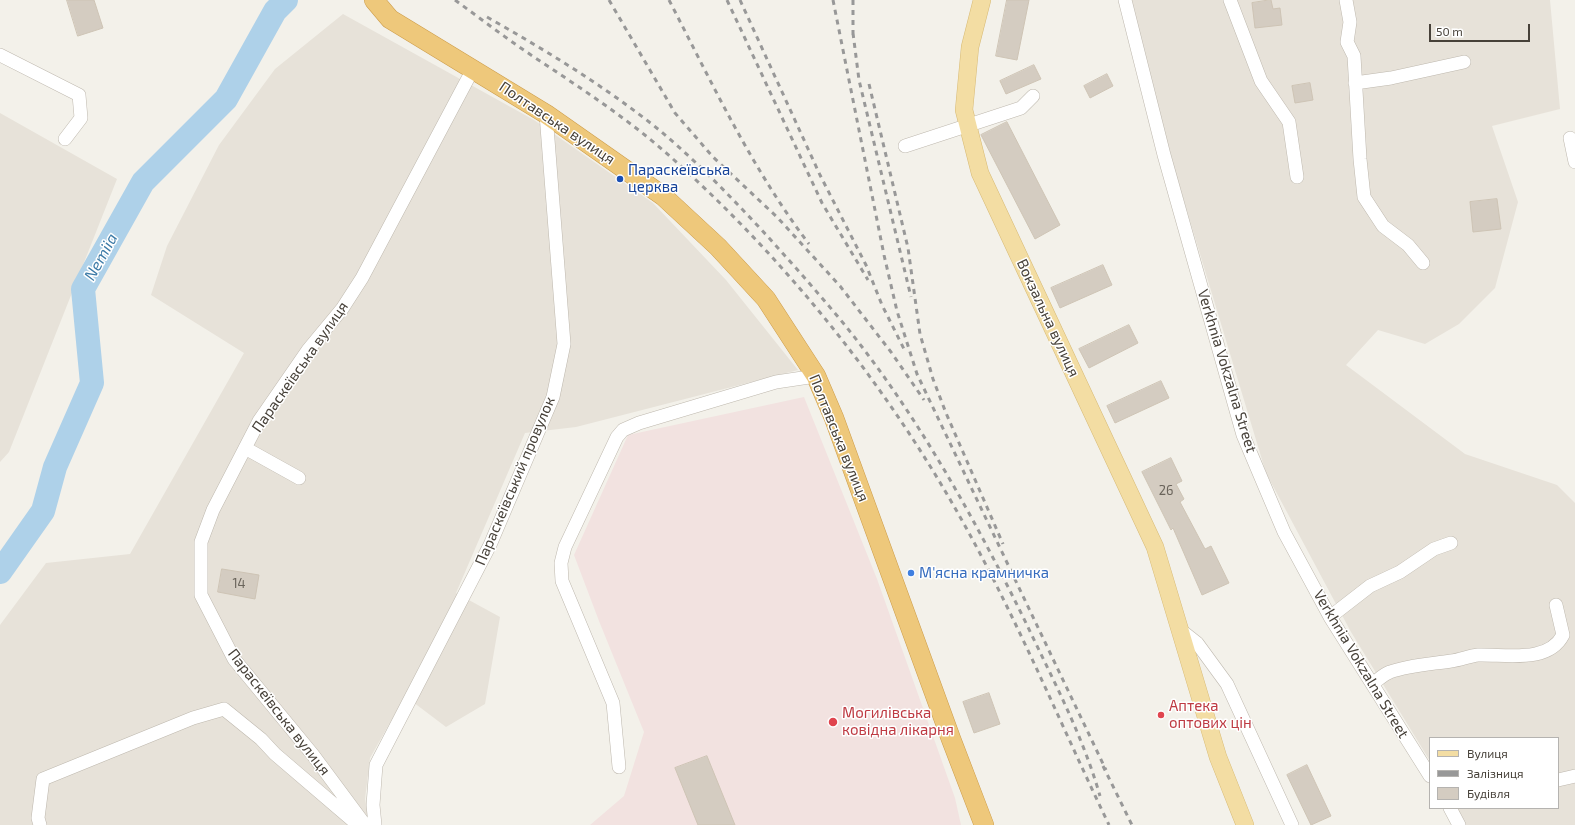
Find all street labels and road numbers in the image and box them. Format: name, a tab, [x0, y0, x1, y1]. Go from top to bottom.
street label: Полтавська вулиця	[496, 78, 618, 168]
street label: Вокзальна вулиця	[1013, 256, 1083, 380]
street label: Verkhnia Vokzalna Street	[1194, 287, 1260, 455]
street label: Параскеївська вулиця	[248, 298, 352, 436]
street label: Полтавська вулиця	[805, 372, 873, 504]
street label: Параскеївський провулок	[471, 394, 559, 568]
street label: Verkhnia Vokzalna Street	[1309, 586, 1413, 742]
street label: Параскеївська вулиця	[224, 645, 334, 779]

